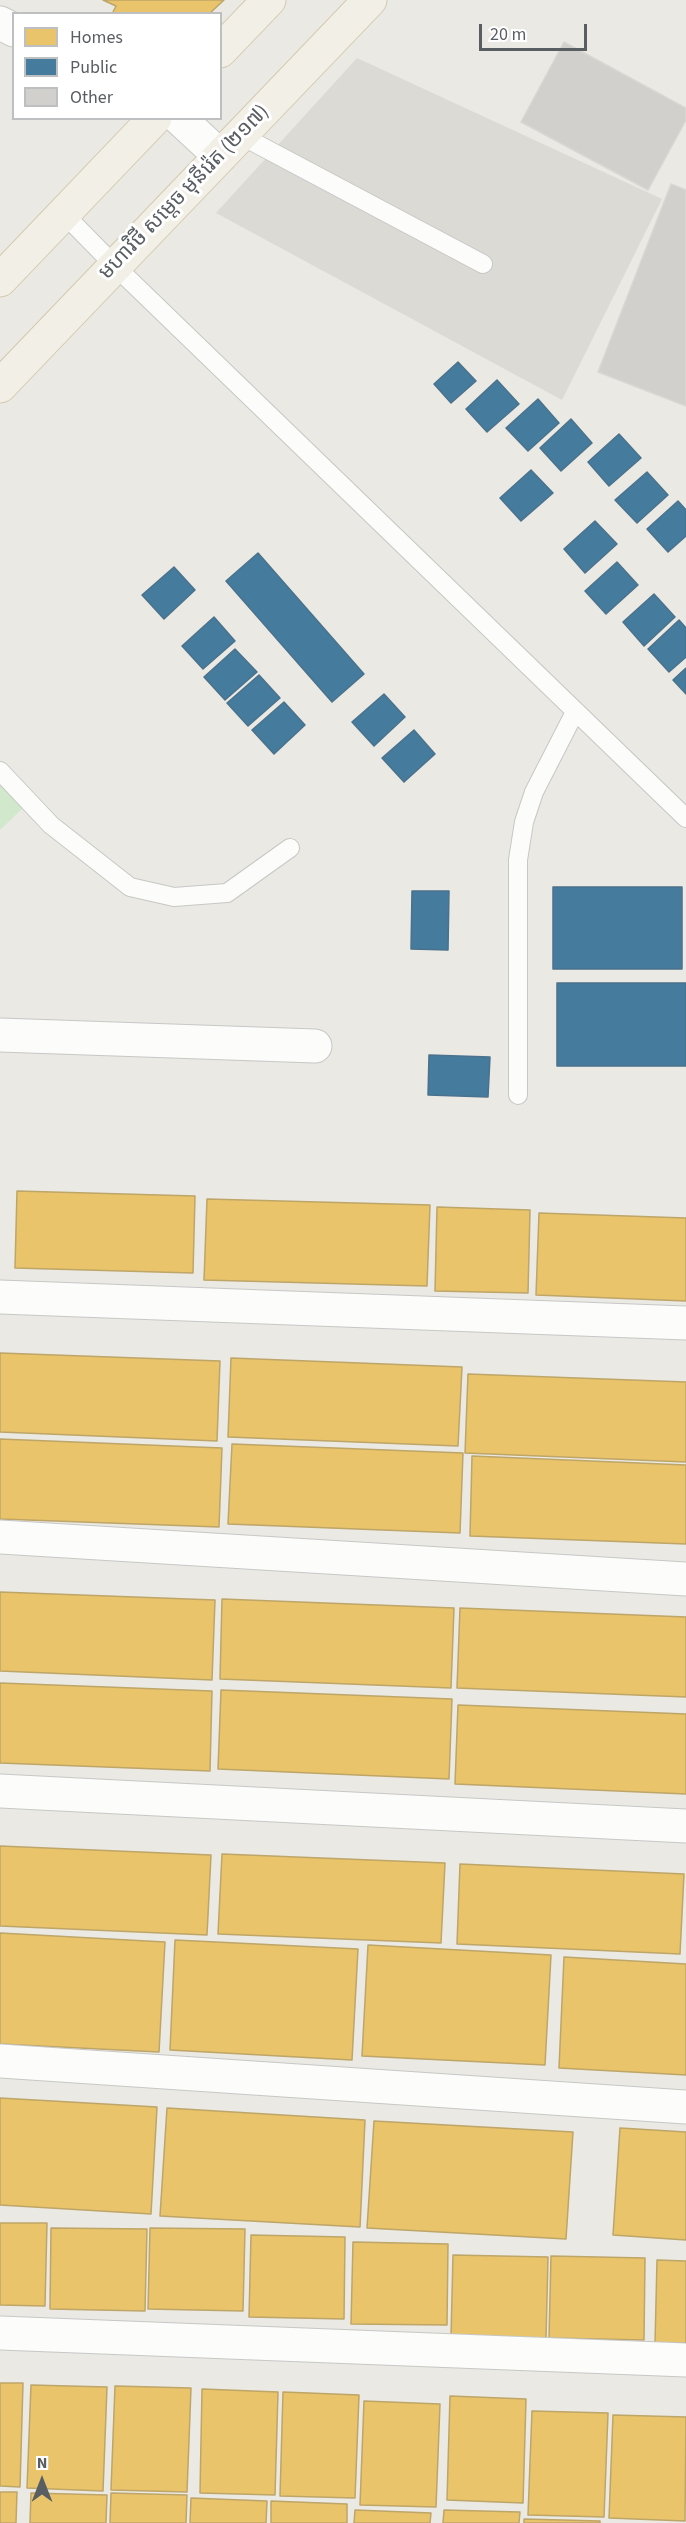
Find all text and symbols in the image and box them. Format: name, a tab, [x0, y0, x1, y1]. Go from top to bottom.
legend	[12, 12, 222, 120]
scale bar	[482, 12, 590, 50]
text: 20 m	[490, 22, 526, 47]
text: Homes	[70, 25, 123, 50]
text: Public	[70, 55, 117, 80]
text: Other	[70, 85, 113, 110]
street label: មហាវិថី សម្តេច មុនីរ៉េត (២១៧)	[95, 100, 275, 286]
north arrow	[12, 2451, 72, 2511]
text: N	[37, 2452, 47, 2474]

